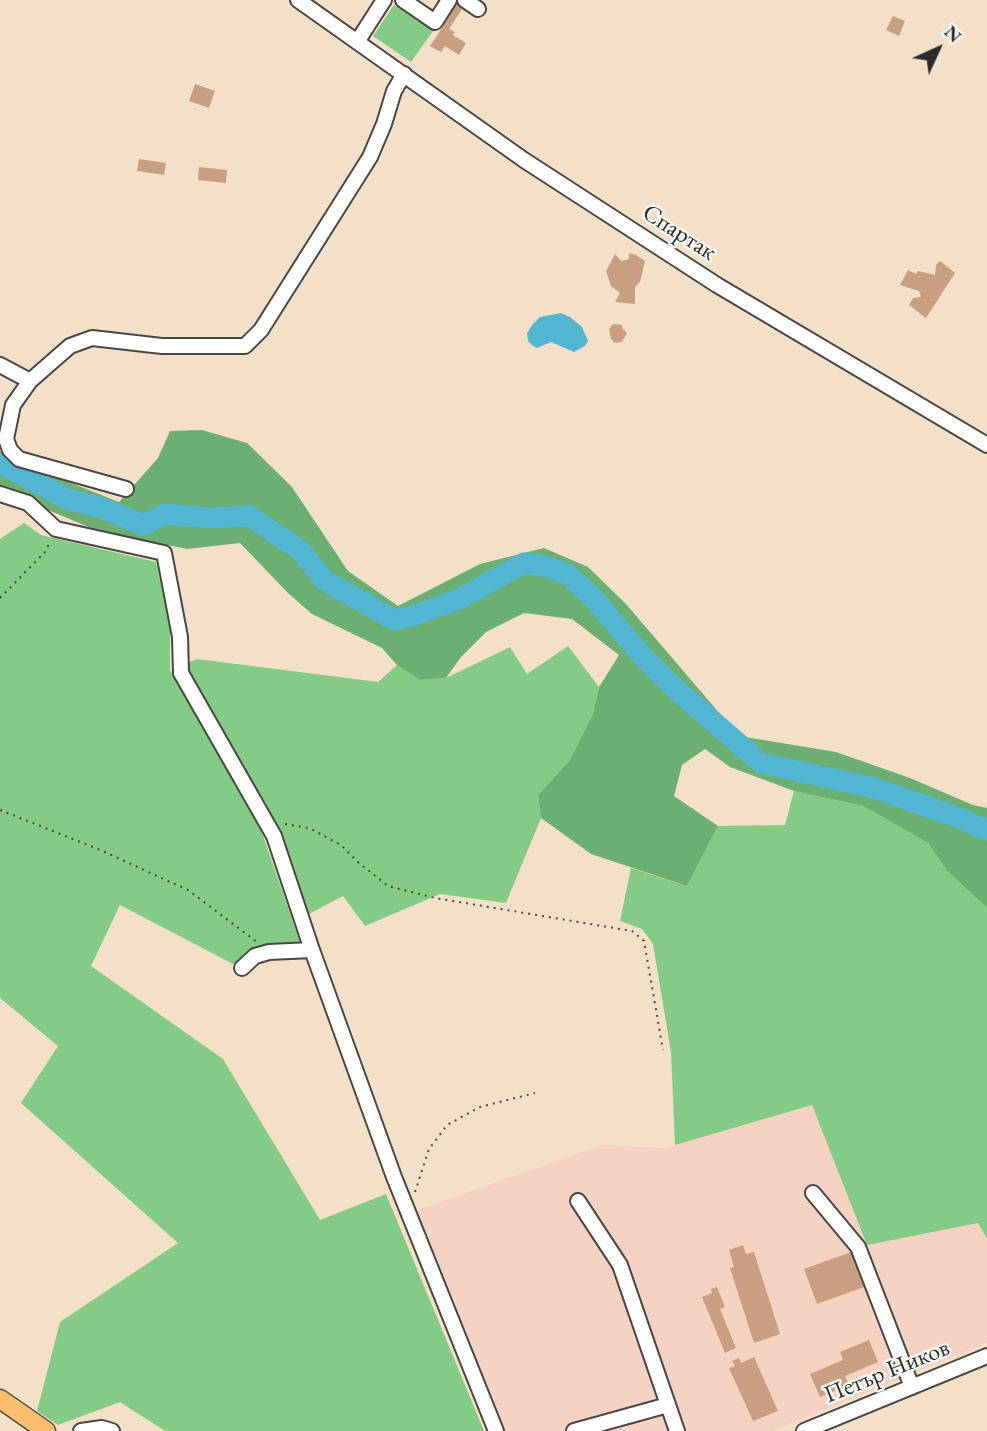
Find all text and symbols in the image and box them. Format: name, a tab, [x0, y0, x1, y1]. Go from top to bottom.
north arrow	[903, 14, 973, 84]
text: N	[939, 20, 967, 48]
street label: Спартак	[637, 199, 721, 267]
street label: Петър Ников	[820, 1334, 954, 1410]

